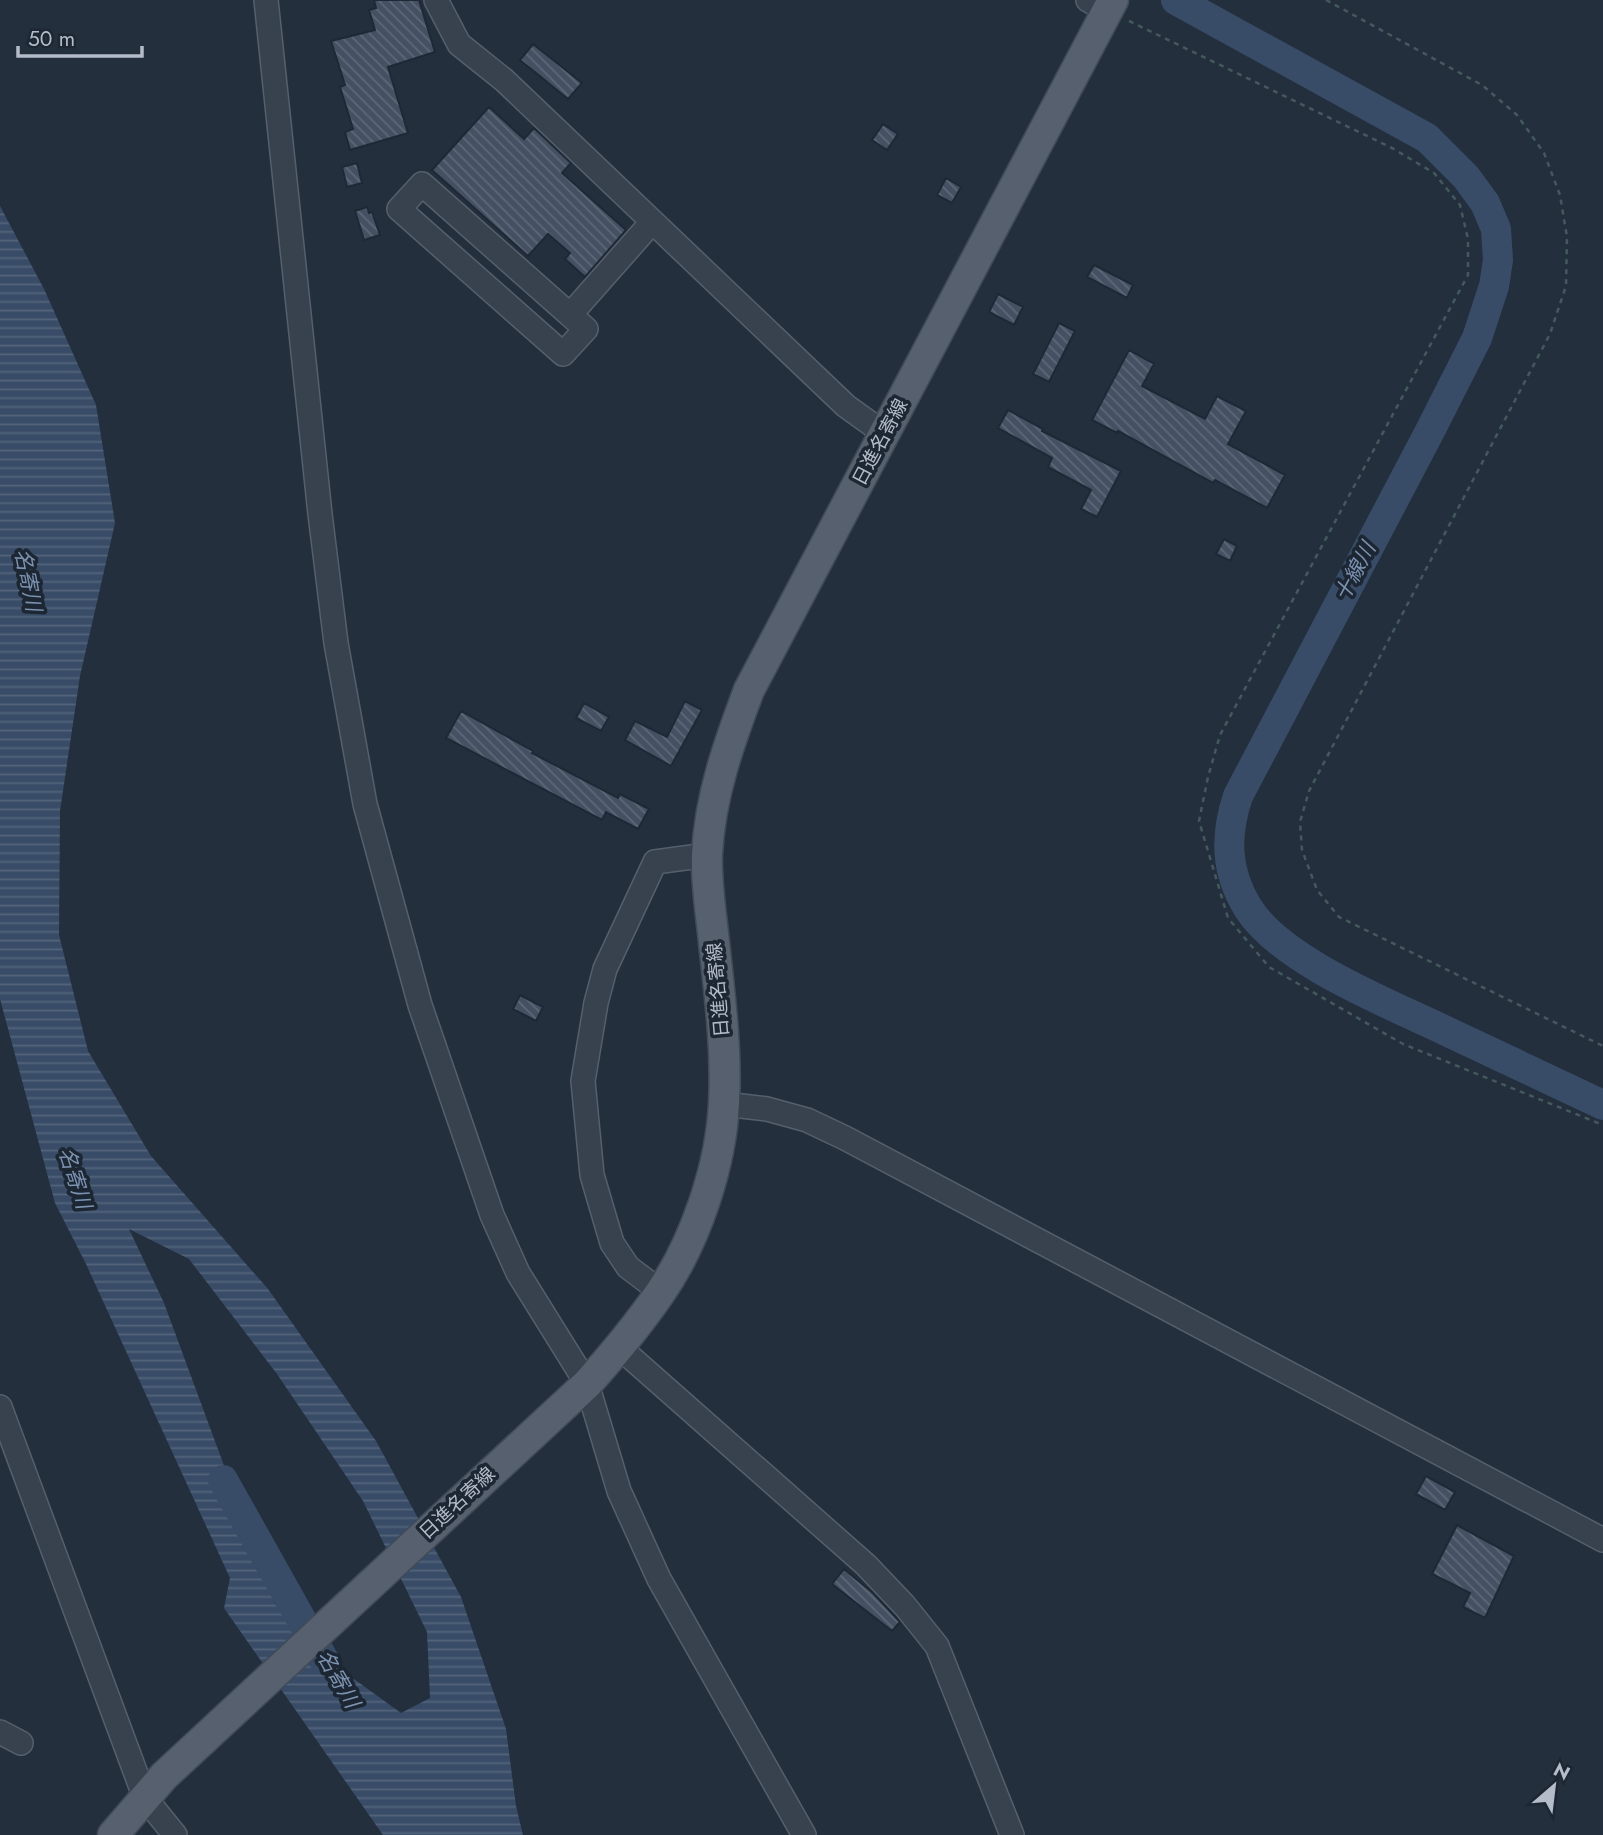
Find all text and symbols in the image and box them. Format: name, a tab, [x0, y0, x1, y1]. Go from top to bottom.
scale bar	[18, 14, 142, 58]
text: 50 m	[28, 24, 75, 54]
street label: 日進名寄線	[846, 394, 914, 490]
water label: 十線川	[1327, 535, 1384, 607]
water label: 名寄川	[7, 546, 49, 616]
street label: 日進名寄線	[700, 941, 736, 1039]
water label: 名寄川	[51, 1143, 100, 1214]
street label: 日進名寄線	[413, 1461, 501, 1545]
water label: 名寄川	[309, 1644, 368, 1716]
north arrow	[1519, 1751, 1589, 1821]
text: N	[1549, 1756, 1575, 1787]

